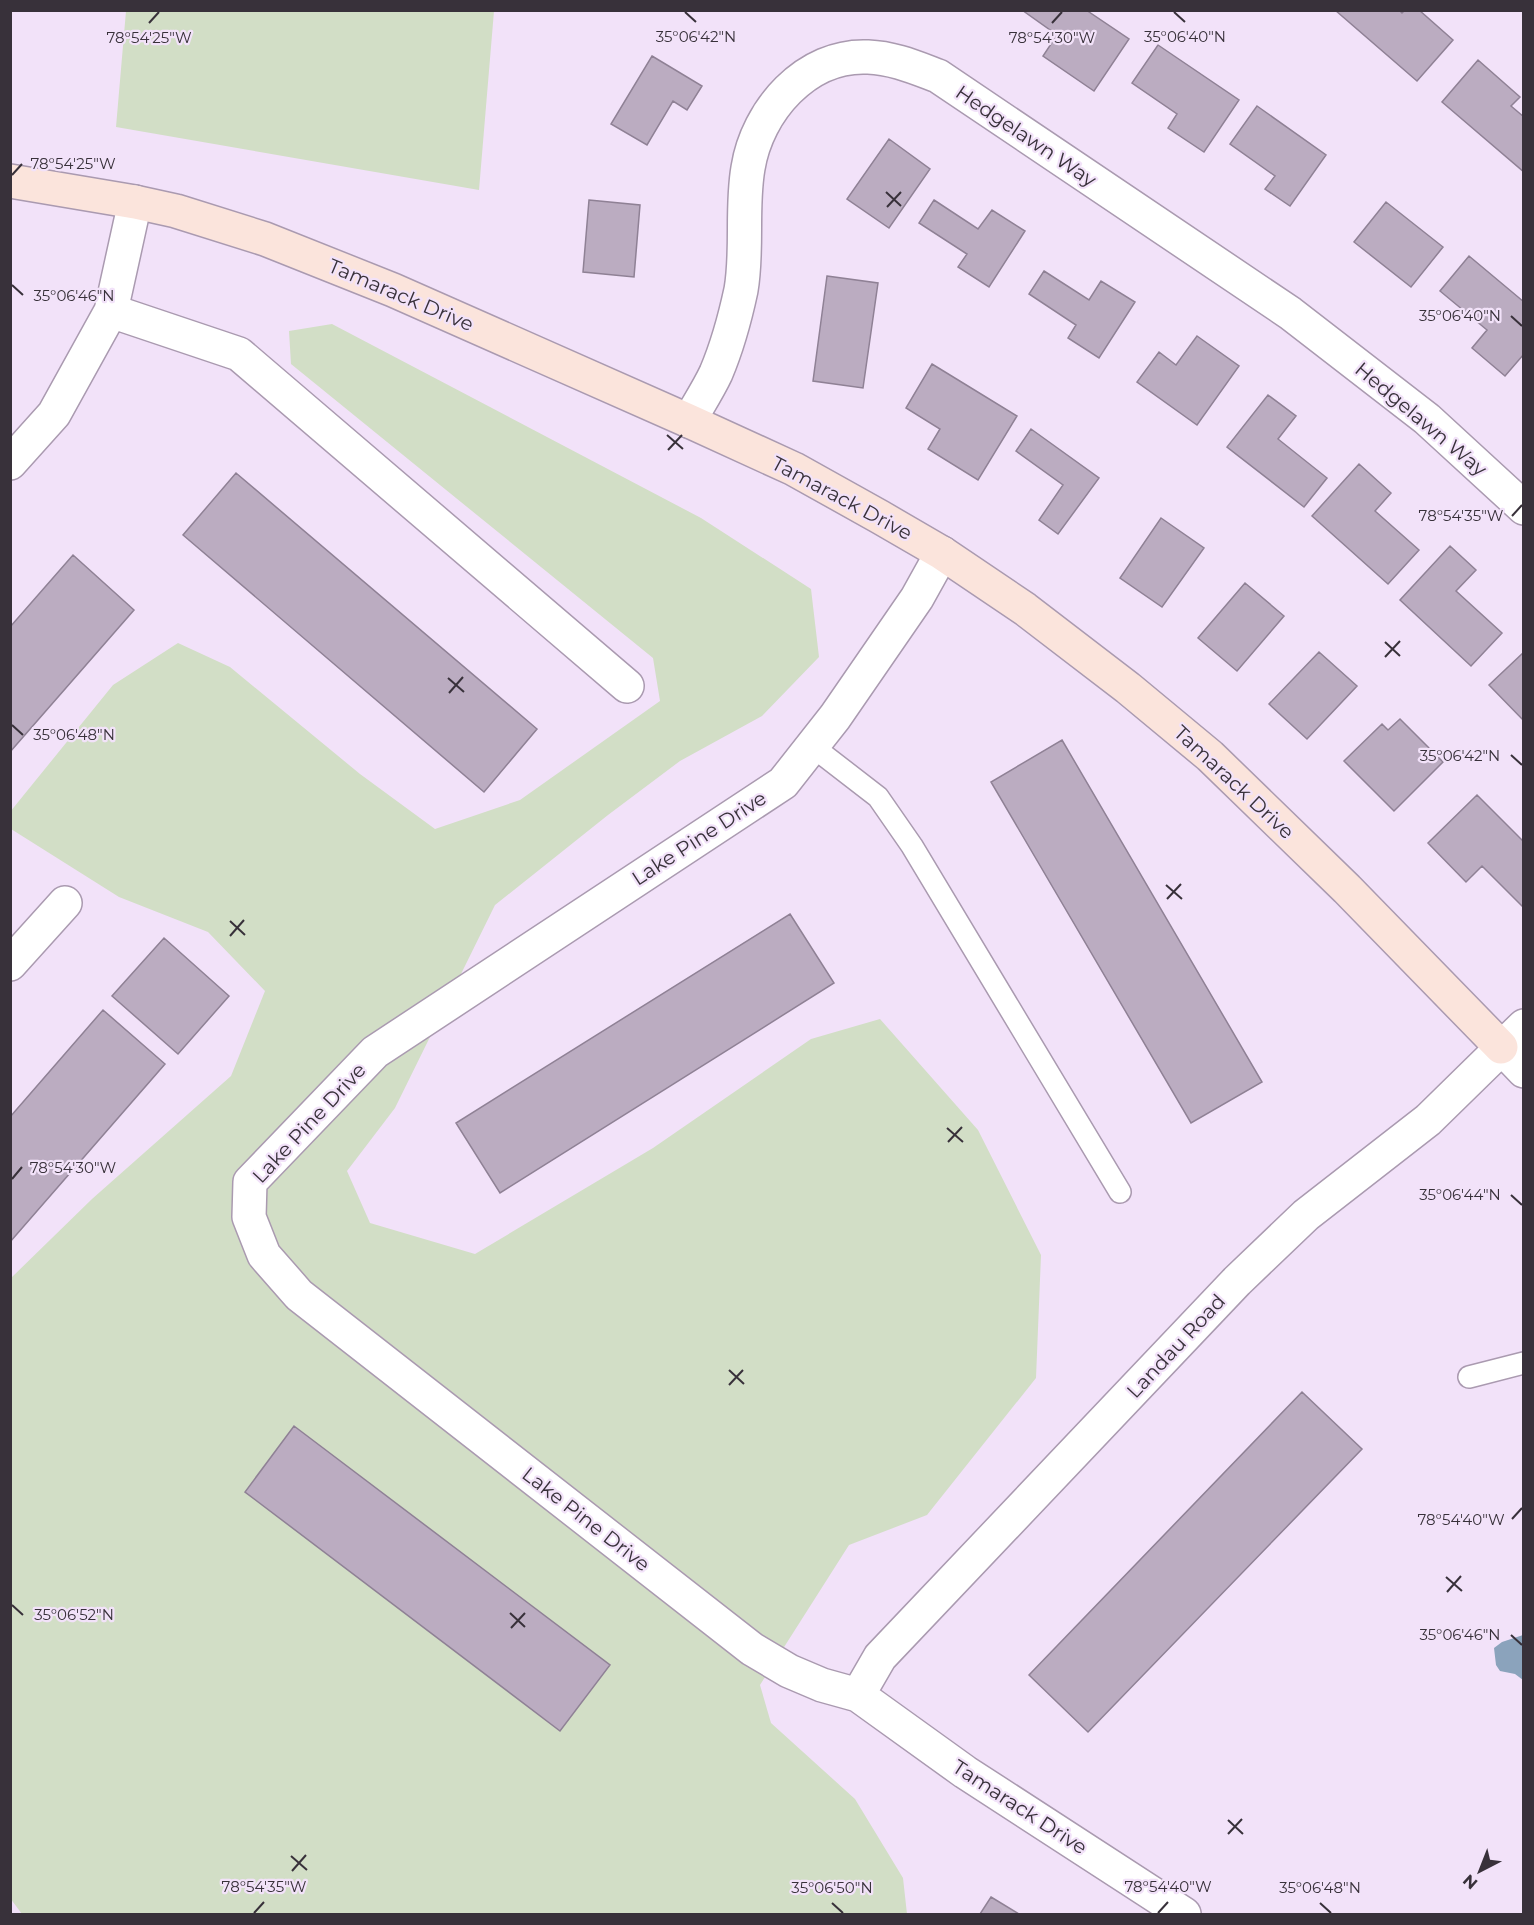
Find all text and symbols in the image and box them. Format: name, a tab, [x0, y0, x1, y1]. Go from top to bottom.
text: 35°06'42"N	[656, 27, 736, 46]
text: 35°06'40"N	[1144, 27, 1226, 46]
text: 78°54'25"W	[106, 28, 192, 47]
text: 78°54'30"W	[1009, 28, 1096, 47]
street label: Hedgelawn Way	[951, 80, 1101, 192]
text: 78°54'25"W	[30, 154, 116, 173]
street label: Tamarack Drive	[325, 254, 477, 336]
text: 35°06'46"N	[34, 286, 115, 305]
text: 35°06'40"N	[1419, 306, 1501, 325]
street label: Hedgelawn Way	[1350, 357, 1492, 481]
street label: Tamarack Drive	[768, 451, 916, 545]
text: 78°54'35"W	[1419, 506, 1504, 525]
street label: Tamarack Drive	[1169, 720, 1299, 844]
text: 35°06'48"N	[33, 725, 115, 744]
text: 35°06'42"N	[1420, 746, 1500, 765]
street label: Lake Pine Drive	[627, 786, 771, 890]
street label: Lake Pine Drive	[247, 1058, 371, 1188]
text: 78°54'30"W	[30, 1158, 117, 1177]
text: 35°06'44"N	[1419, 1185, 1501, 1204]
street label: Landau Road	[1122, 1289, 1230, 1403]
street label: Lake Pine Drive	[517, 1462, 655, 1576]
text: 78°54'40"W	[1417, 1510, 1505, 1529]
text: 35°06'52"N	[34, 1605, 114, 1624]
text: 35°06'46"N	[1420, 1625, 1501, 1644]
street label: Tamarack Drive	[948, 1755, 1092, 1859]
north arrow	[1450, 1841, 1510, 1901]
text: N	[1459, 1870, 1481, 1893]
text: 78°54'35"W	[222, 1877, 307, 1896]
text: 78°54'40"W	[1124, 1877, 1212, 1896]
text: 35°06'50"N	[791, 1878, 873, 1897]
text: 35°06'48"N	[1279, 1878, 1361, 1897]

